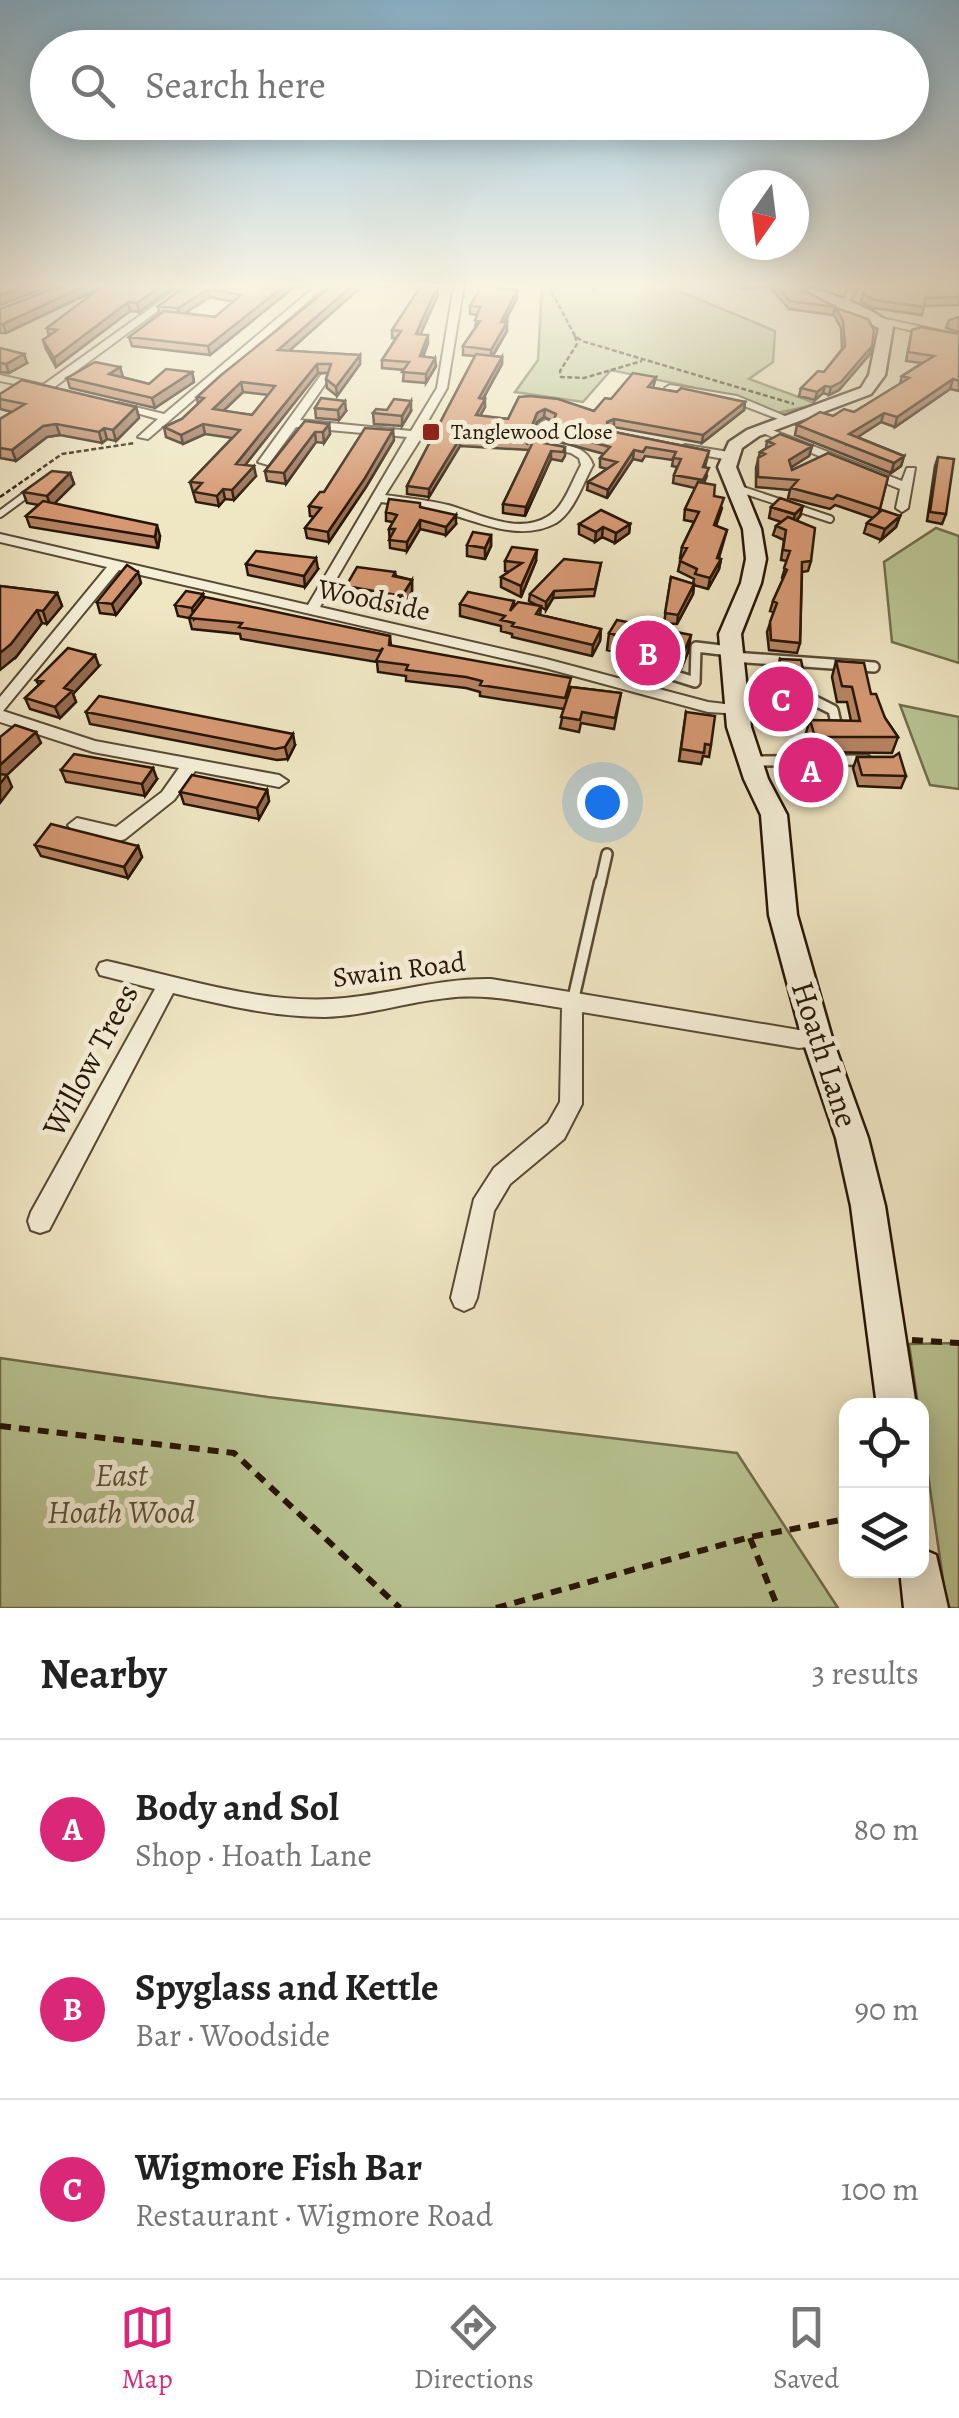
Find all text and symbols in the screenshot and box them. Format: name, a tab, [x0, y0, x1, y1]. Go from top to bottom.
search box	[30, 30, 929, 140]
icon: search	[65, 58, 120, 113]
text: Search here	[145, 59, 326, 111]
north arrow	[719, 170, 809, 260]
place label: Tanglewood Close	[451, 417, 613, 447]
marker: Tanglewood Close	[420, 421, 442, 443]
street label: Woodside	[313, 569, 434, 630]
pin: B	[616, 616, 680, 690]
pin: C	[748, 662, 814, 736]
pin: A	[778, 732, 844, 808]
your location	[577, 777, 628, 828]
street label: Swain Road	[330, 943, 469, 997]
street label: Hoath Lane	[781, 975, 869, 1133]
street label: Willow Trees	[31, 976, 149, 1145]
map controls	[839, 1398, 929, 1578]
button: locate	[839, 1398, 929, 1488]
park label: East Hoath Wood	[47, 1453, 195, 1534]
button: layers	[839, 1488, 929, 1578]
text: Nearby	[40, 1645, 167, 1702]
text: 3 results	[812, 1651, 919, 1695]
text: Body and Sol	[135, 1781, 339, 1833]
text: A	[62, 1807, 83, 1851]
text: 80 m	[853, 1807, 919, 1851]
text: Shop · Hoath Lane	[135, 1833, 372, 1877]
text: Spyglass and Kettle	[135, 1961, 439, 2013]
text: B	[62, 1987, 83, 2031]
text: 90 m	[854, 1987, 919, 2031]
text: Bar · Woodside	[135, 2013, 330, 2057]
text: Wigmore Fish Bar	[135, 2141, 422, 2193]
text: C	[63, 2167, 82, 2211]
text: 100 m	[841, 2167, 919, 2211]
text: Restaurant · Wigmore Road	[135, 2193, 493, 2237]
tab: Map	[120, 2300, 175, 2398]
tab: Directions	[414, 2300, 534, 2398]
tab: Saved	[773, 2300, 839, 2398]

